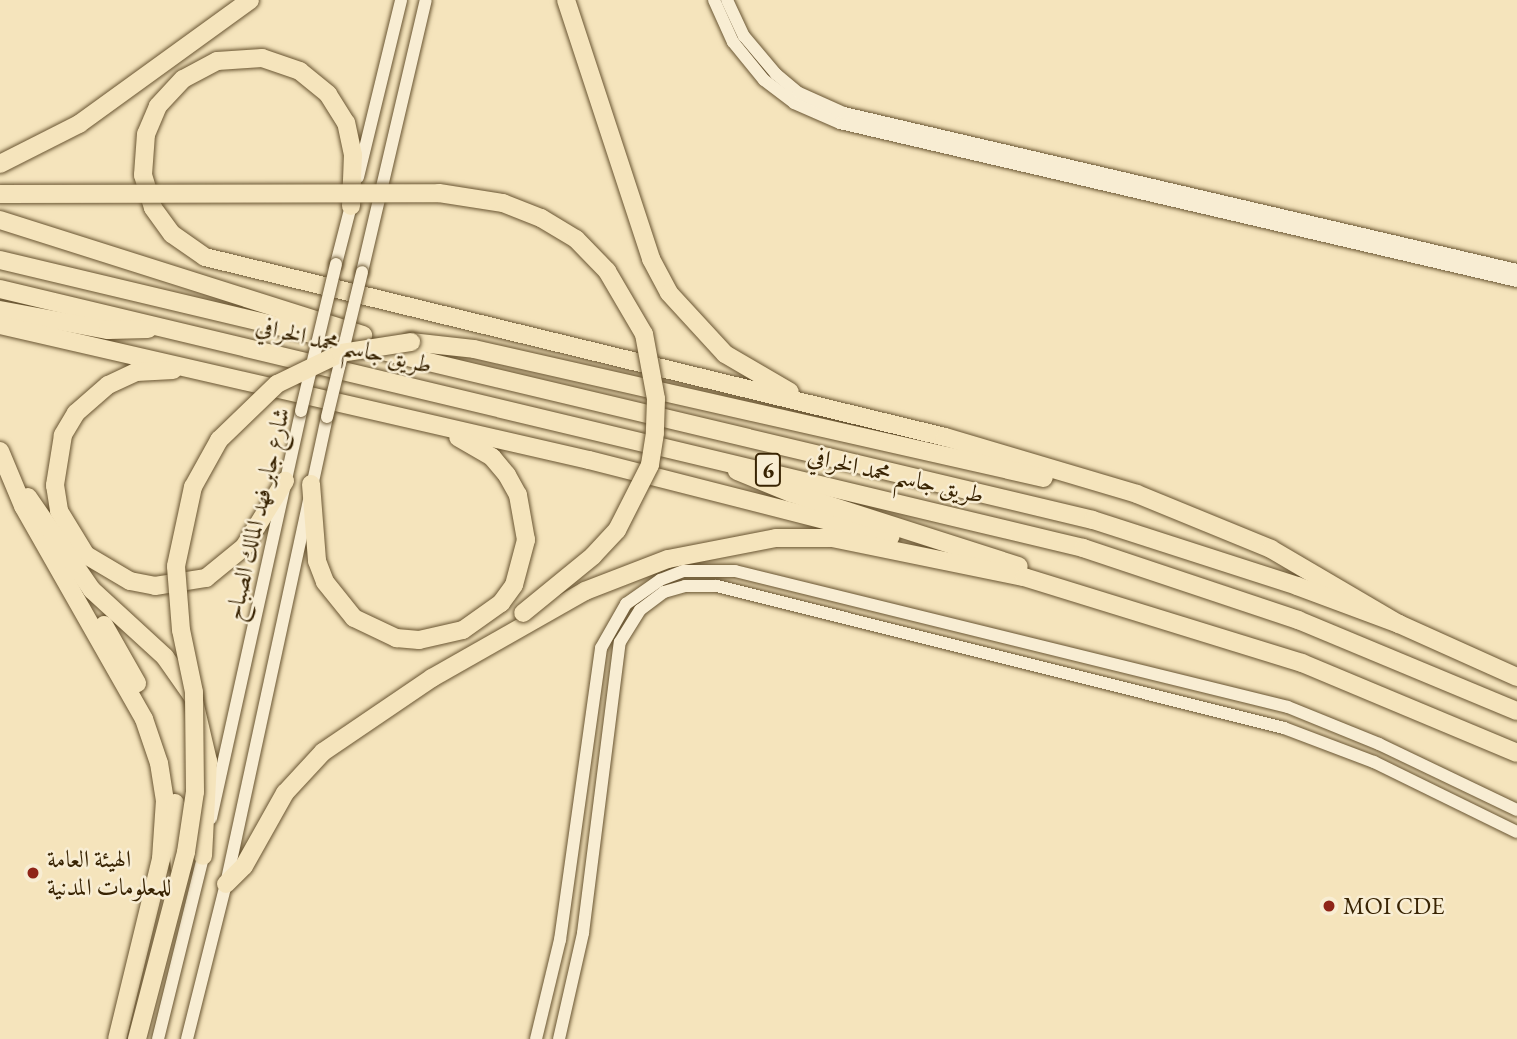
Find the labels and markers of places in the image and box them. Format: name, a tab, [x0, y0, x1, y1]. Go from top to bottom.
place label: الهيئة العامة للمعلومات المدنية	[47, 845, 171, 901]
marker: الهيئة العامة للمعلومات المدنية	[25, 865, 41, 881]
place label: MOI CDE	[1343, 892, 1445, 920]
marker: MOI CDE	[1321, 898, 1337, 914]

